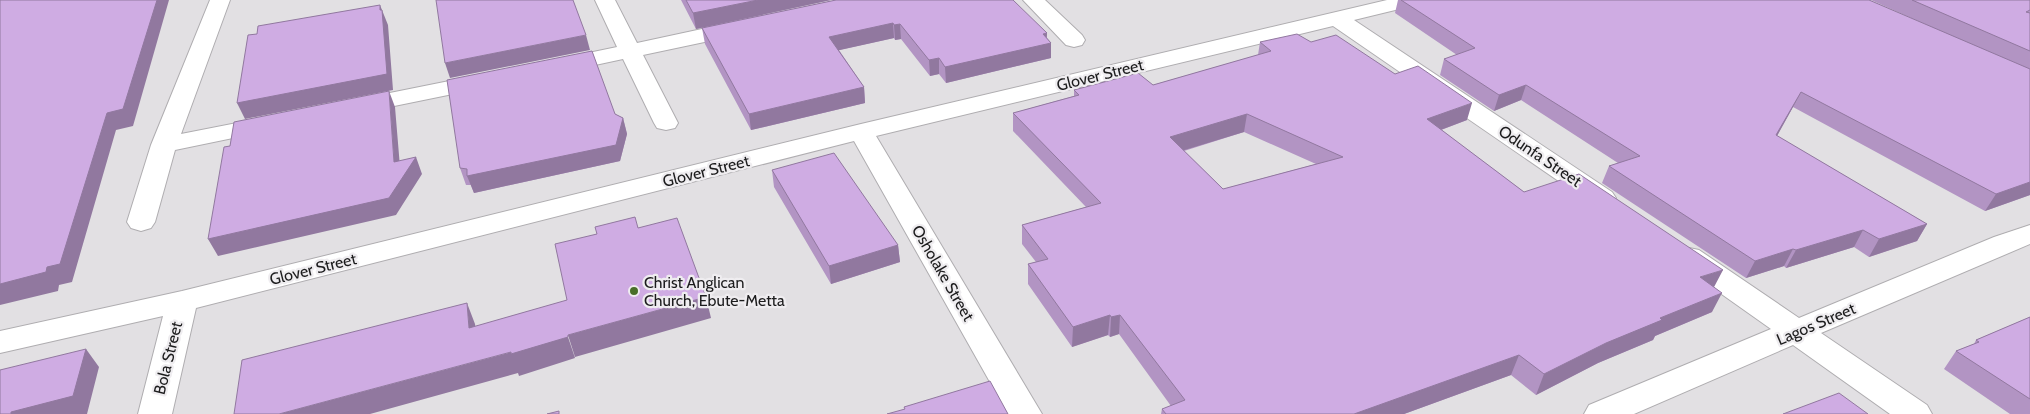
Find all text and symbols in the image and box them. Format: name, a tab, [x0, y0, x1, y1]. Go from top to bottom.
street label: Glover Street	[1055, 55, 1146, 95]
street label: Odunfa Street	[1495, 121, 1586, 191]
street label: Glover Street	[661, 151, 752, 191]
street label: Osholake Street	[908, 222, 978, 325]
street label: Glover Street	[268, 249, 359, 289]
place label: Christ Anglican Church, Ebute-Metta	[644, 273, 785, 310]
marker: Christ Anglican Church, Ebute-Metta	[628, 285, 640, 297]
street label: Lagos Street	[1774, 299, 1859, 349]
street label: Bola Street	[150, 319, 186, 396]

